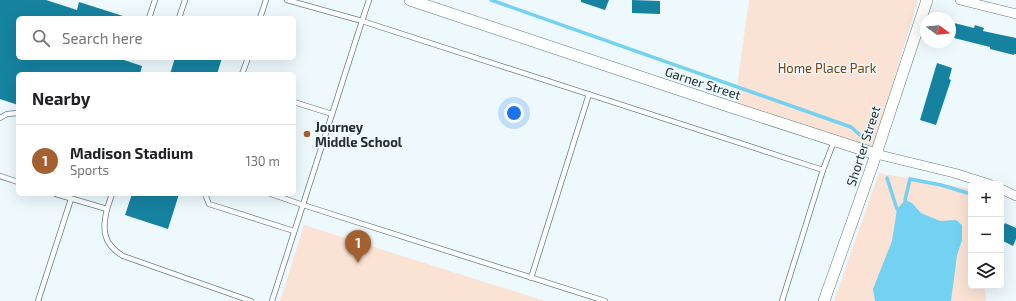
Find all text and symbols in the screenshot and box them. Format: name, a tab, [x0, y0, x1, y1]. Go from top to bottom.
north arrow	[920, 12, 956, 48]
search box	[16, 16, 296, 60]
icon: search	[30, 27, 52, 49]
text: Search here	[62, 29, 143, 47]
park label: Home Place Park	[778, 60, 877, 76]
street label: Garner Street	[663, 63, 743, 103]
text: Nearby	[32, 88, 90, 108]
your location	[504, 103, 524, 123]
street label: Shorter Street	[843, 104, 884, 188]
place label: Journey Middle School	[315, 119, 403, 150]
marker: Journey Middle School	[302, 129, 312, 139]
text: Madison Stadium	[70, 144, 193, 162]
text: 1	[42, 153, 48, 169]
text: 130 m	[245, 153, 280, 169]
text: Sports	[70, 162, 109, 178]
map controls	[968, 181, 1004, 289]
button: +	[968, 181, 1004, 217]
button: −	[968, 217, 1004, 253]
pin: 1	[345, 230, 371, 263]
button: layers	[968, 253, 1004, 289]

